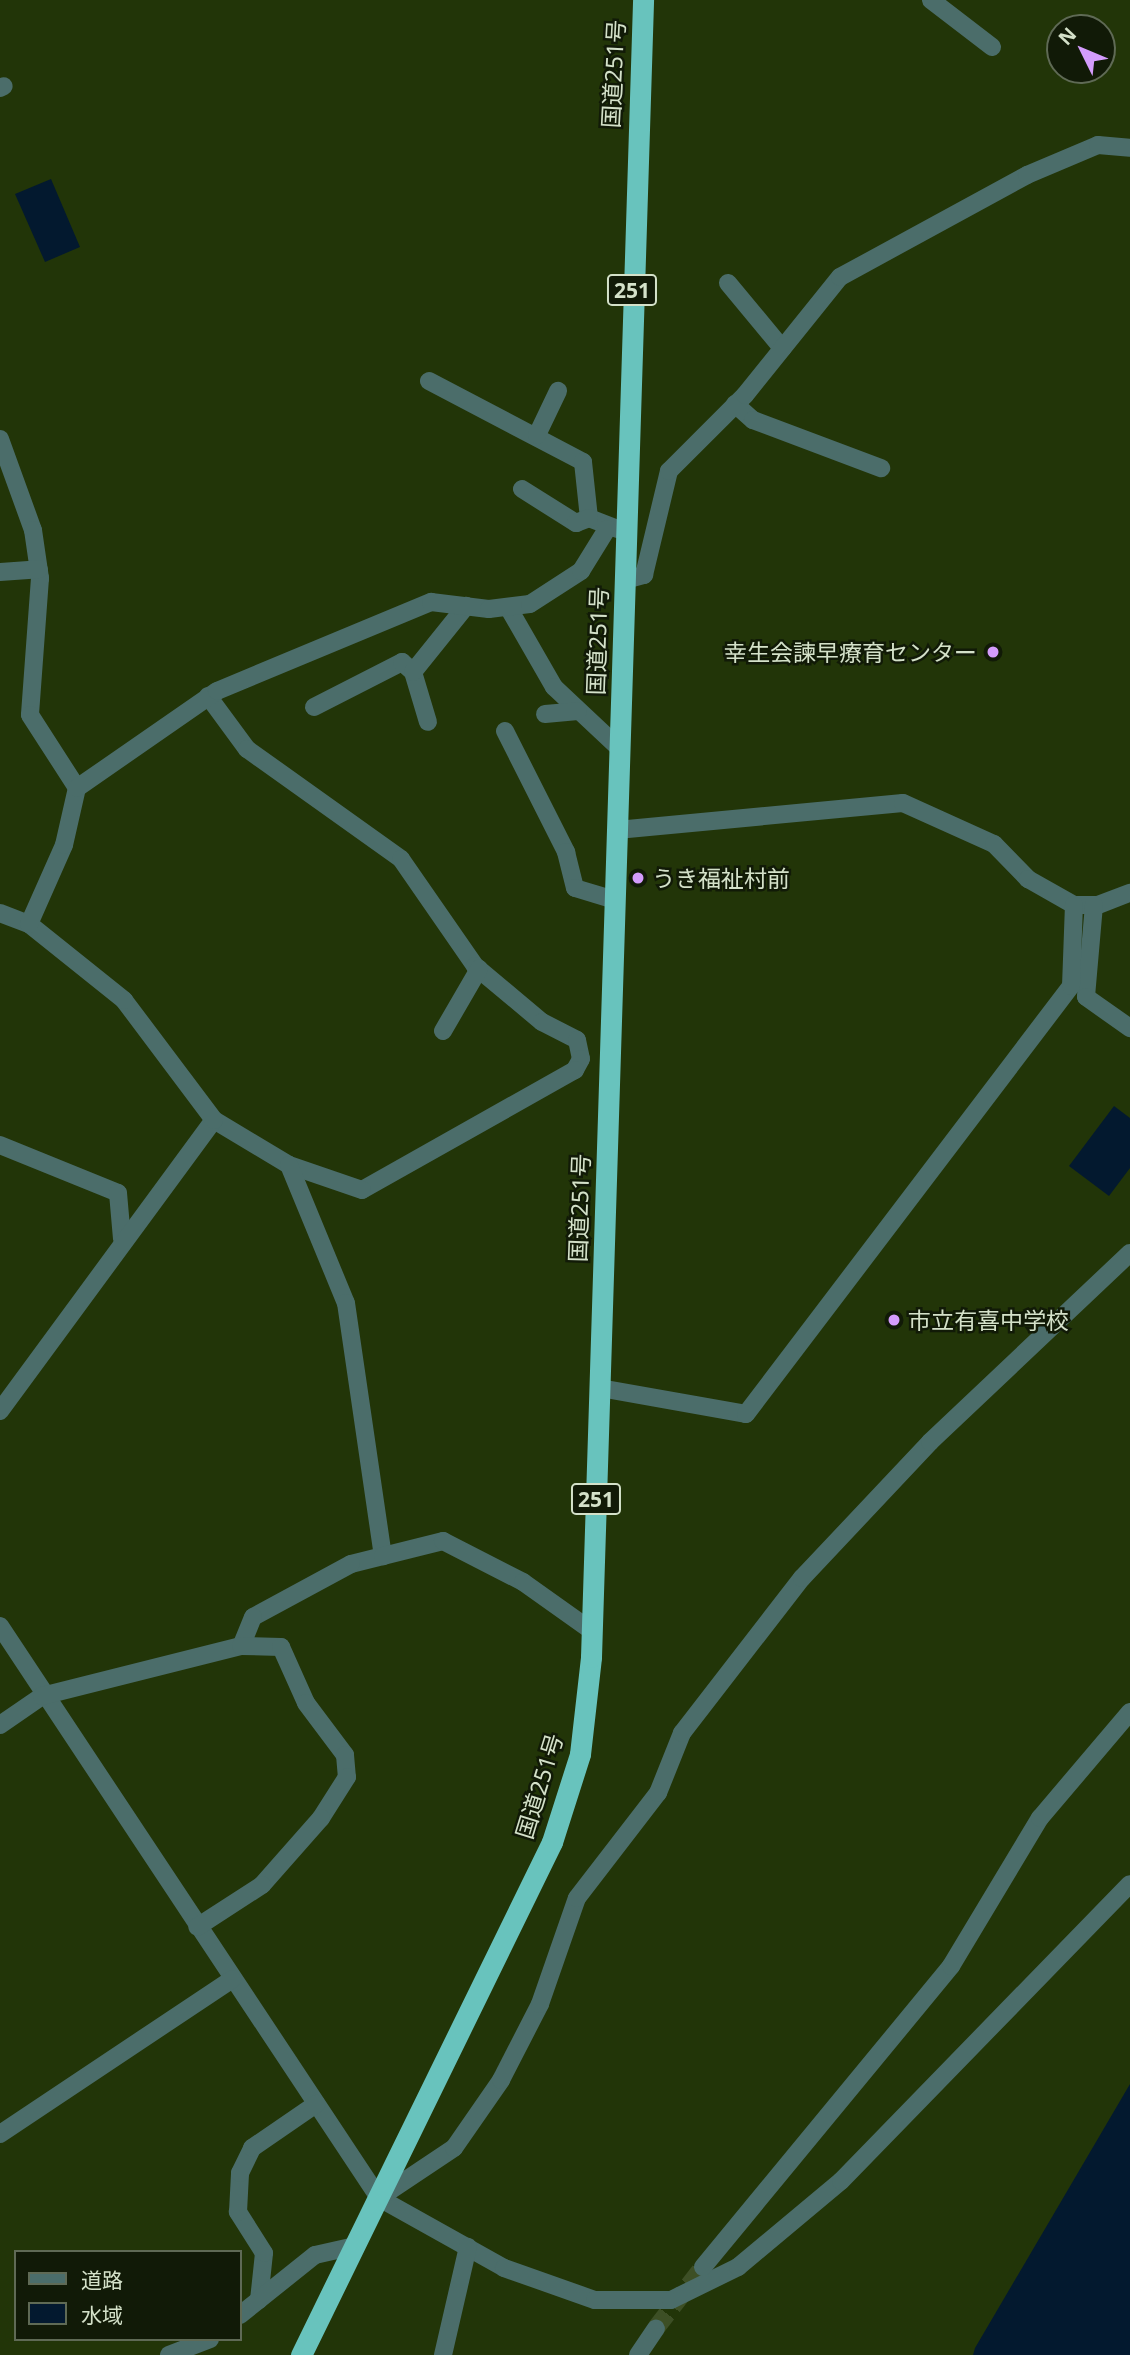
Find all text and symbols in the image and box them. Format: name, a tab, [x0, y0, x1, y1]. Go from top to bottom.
north arrow	[1046, 14, 1116, 84]
street label: 国道251号	[596, 19, 630, 129]
text: N	[1052, 22, 1082, 51]
road number: 251	[606, 272, 658, 308]
street label: 国道251号	[581, 586, 613, 696]
place label: 幸生会諫早療育センター	[724, 638, 977, 666]
marker: 幸生会諫早療育センター	[983, 642, 1003, 662]
place label: うき福祉村前	[652, 864, 790, 892]
marker: うき福祉村前	[630, 870, 646, 886]
street label: 国道251号	[563, 1153, 595, 1263]
place label: 市立有喜中学校	[908, 1306, 1069, 1334]
marker: 市立有喜中学校	[886, 1312, 902, 1328]
road number: 251	[570, 1482, 622, 1516]
street label: 国道251号	[510, 1730, 568, 1842]
legend	[14, 2250, 242, 2341]
text: 道路	[81, 2266, 123, 2294]
text: 水域	[81, 2301, 123, 2329]

